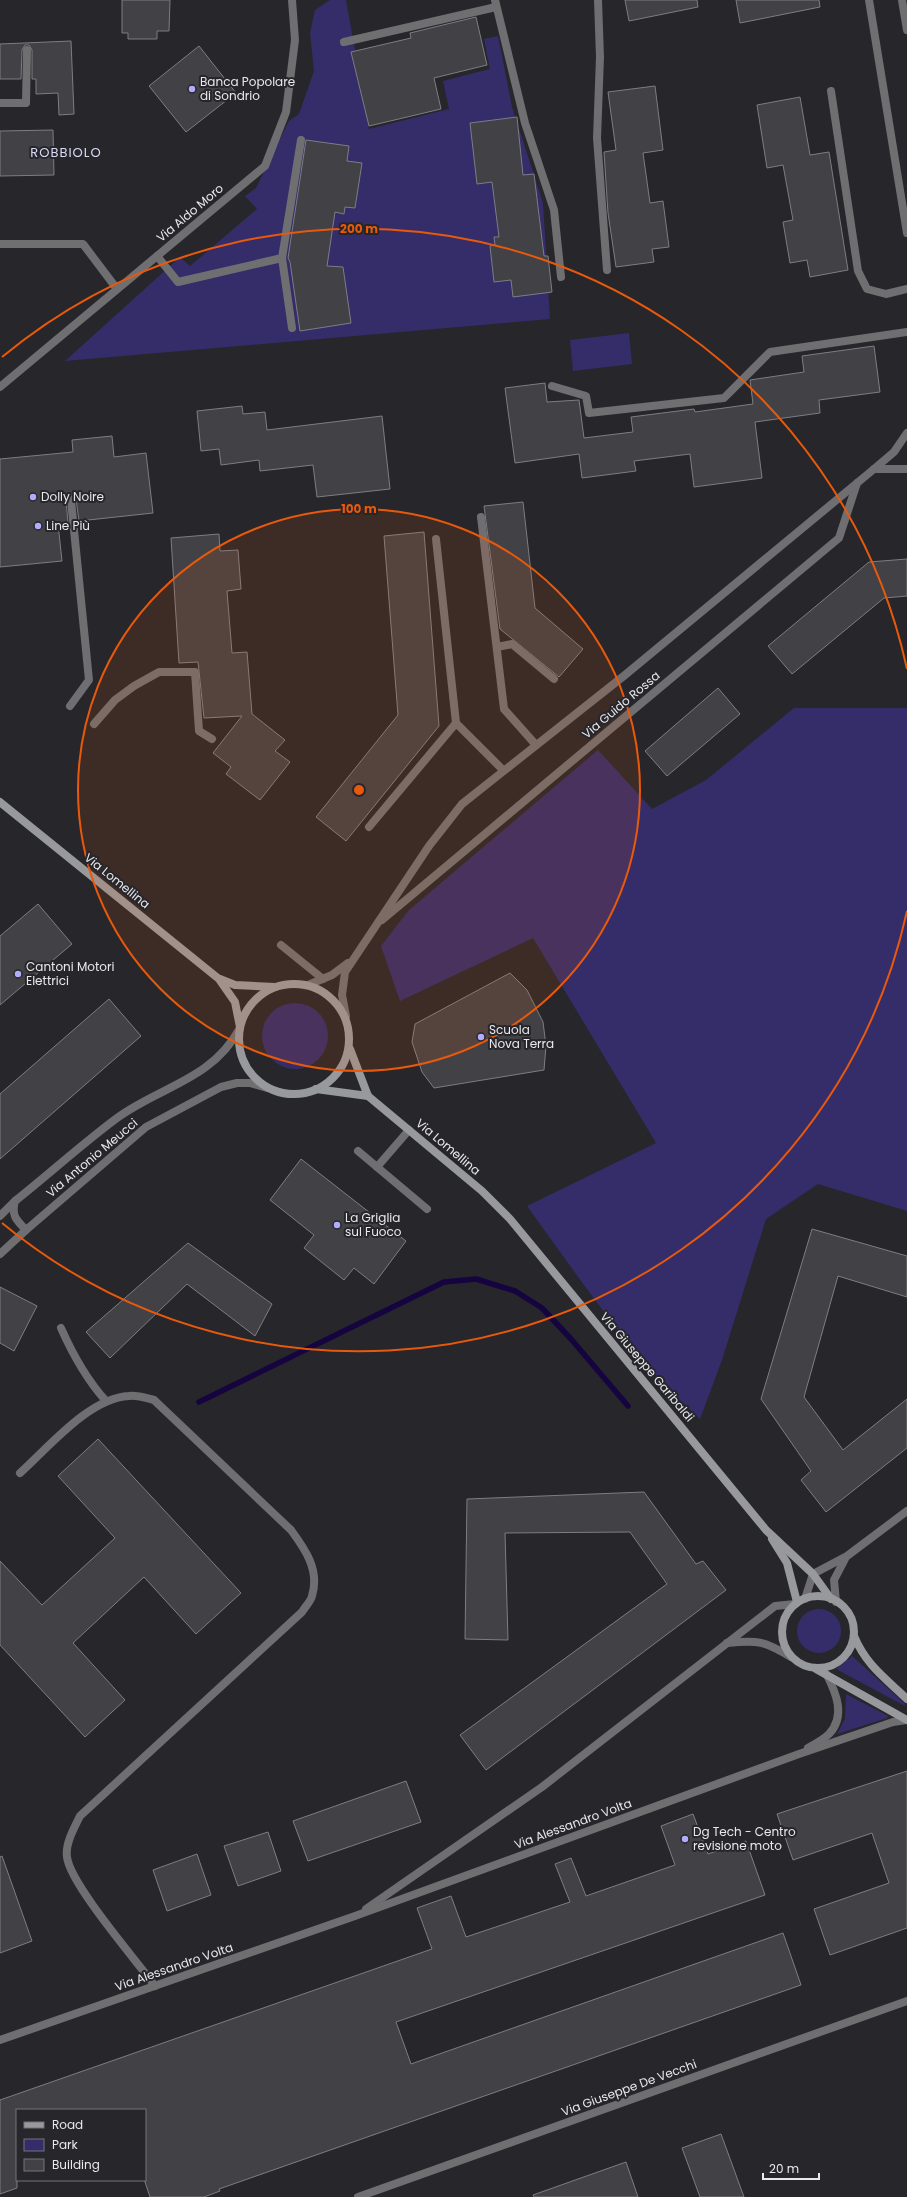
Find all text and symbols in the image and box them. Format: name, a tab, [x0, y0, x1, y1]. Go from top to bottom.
place label: Banca Popolare di Sondrio	[200, 73, 295, 104]
marker: Banca Popolare di Sondrio	[187, 84, 197, 94]
district label: ROBBIOLO	[30, 143, 102, 162]
street label: Via Aldo Moro	[153, 179, 227, 246]
text: 200 m	[340, 220, 378, 237]
place label: Dolly Noire	[41, 488, 104, 505]
marker: Dolly Noire	[28, 492, 38, 502]
text: 100 m	[341, 500, 377, 517]
place label: Line Più	[46, 517, 90, 534]
marker: Line Più	[33, 521, 43, 531]
street label: Via Guido Rossa	[578, 667, 663, 742]
centre of rings	[352, 783, 366, 797]
street label: Via Lomellina	[81, 849, 154, 912]
place label: Cantoni Motori Elettrici	[26, 958, 114, 989]
marker: Cantoni Motori Elettrici	[13, 969, 23, 979]
place label: Scuola Nova Terra	[489, 1021, 554, 1052]
marker: Scuola Nova Terra	[476, 1032, 486, 1042]
street label: Via Antonio Meucci	[42, 1114, 141, 1201]
street label: Via Lomellina	[412, 1114, 484, 1179]
place label: La Griglia sul Fuoco	[345, 1209, 402, 1240]
marker: La Griglia sul Fuoco	[332, 1220, 342, 1230]
street label: Via Giuseppe Garibaldi	[597, 1308, 698, 1425]
street label: Via Alessandro Volta	[512, 1794, 634, 1853]
place label: Dg Tech - Centro revisione moto	[693, 1823, 796, 1854]
marker: Dg Tech - Centro revisione moto	[680, 1834, 690, 1844]
street label: Via Alessandro Volta	[112, 1938, 235, 1995]
street label: Via Giuseppe De Vecchi	[559, 2055, 699, 2120]
legend	[16, 2109, 146, 2181]
text: Road	[52, 2116, 83, 2133]
text: Park	[52, 2136, 79, 2153]
scale bar	[763, 2155, 819, 2181]
text: Building	[52, 2156, 100, 2173]
text: 20 m	[769, 2160, 799, 2177]

